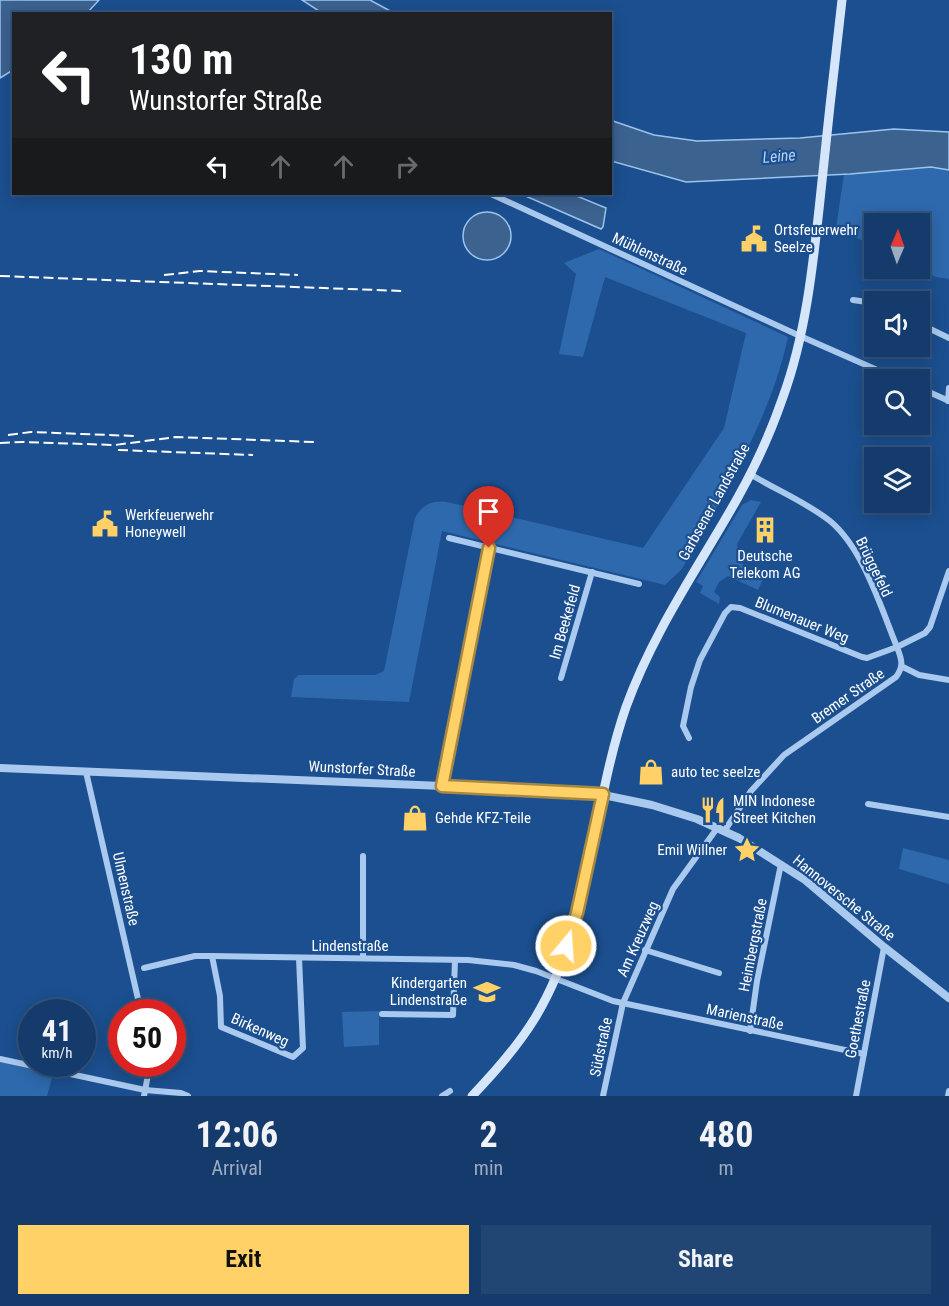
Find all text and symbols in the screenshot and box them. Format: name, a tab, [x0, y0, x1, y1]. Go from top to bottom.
text: 130 m	[129, 35, 234, 84]
icon: left	[30, 36, 108, 114]
text: Wunstorfer Straße	[129, 85, 322, 117]
water label: Leine	[762, 145, 796, 167]
icon: left	[201, 150, 234, 183]
icon: ahead	[264, 150, 297, 183]
icon: ahead	[327, 150, 360, 183]
icon: right	[390, 150, 423, 183]
north arrow	[864, 213, 930, 279]
map controls	[864, 213, 930, 513]
place label: Ortsfeuerwehr Seelze	[774, 221, 859, 256]
public building icon: Ortsfeuerwehr Seelze	[739, 224, 769, 254]
street label: Mühlenstraße	[609, 229, 691, 279]
button: sound	[864, 291, 930, 357]
button: search	[864, 369, 930, 435]
street label: Garbsener Landstraße	[674, 440, 754, 564]
button: layers	[864, 447, 930, 513]
pin	[463, 486, 514, 548]
icon: arrive	[472, 495, 505, 528]
place label: Werkfeuerwehr Honeywell	[125, 506, 214, 541]
public building icon: Werkfeuerwehr Honeywell	[90, 509, 120, 539]
building icon: Deutsche Telekom AG	[750, 515, 780, 545]
street label: Brüggefeld	[852, 534, 896, 600]
place label: Deutsche Telekom AG	[729, 547, 801, 582]
street label: Im Beekefeld	[546, 583, 584, 661]
street label: Blumenauer Weg	[752, 593, 852, 647]
street label: Bremer Straße	[808, 664, 888, 728]
street label: Wunstorfer Straße	[308, 757, 416, 781]
shop icon: auto tec seelze	[636, 757, 666, 787]
place label: auto tec seelze	[671, 763, 760, 781]
place label: MIN Indonese Street Kitchen	[733, 792, 816, 827]
restaurant icon: MIN Indonese Street Kitchen	[698, 795, 728, 825]
shop icon: Gehde KFZ-Teile	[400, 803, 430, 833]
place label: Gehde KFZ-Teile	[435, 809, 531, 827]
place icon: Emil Willner	[732, 835, 762, 865]
place label: Emil Willner	[657, 841, 727, 859]
street label: Ulmenstraße	[109, 850, 143, 928]
street label: Hannoversche Straße	[789, 851, 899, 945]
street label: Heimbergstraße	[735, 897, 771, 993]
street label: Am Kreuzweg	[613, 898, 663, 980]
position arrow	[534, 914, 598, 978]
street label: Lindenstraße	[311, 937, 389, 955]
place label: Kindergarten Lindenstraße	[390, 974, 467, 1009]
school or university icon: Kindergarten Lindenstraße	[472, 977, 502, 1007]
street label: Goethestraße	[842, 978, 874, 1060]
speed limit sign: 50	[108, 999, 186, 1077]
street label: Marienstraße	[705, 1000, 785, 1034]
street label: Birkenweg	[228, 1009, 292, 1051]
text: 41	[42, 1013, 72, 1048]
street label: Südstraße	[586, 1016, 616, 1078]
text: km/h	[42, 1044, 72, 1062]
text: 12:06	[196, 1114, 278, 1156]
text: 2	[479, 1114, 498, 1156]
text: 480	[699, 1114, 753, 1156]
text: Arrival	[211, 1156, 262, 1180]
text: min	[474, 1156, 503, 1180]
text: m	[719, 1156, 734, 1180]
button: Exit	[18, 1225, 469, 1294]
button: Share	[481, 1225, 931, 1294]

